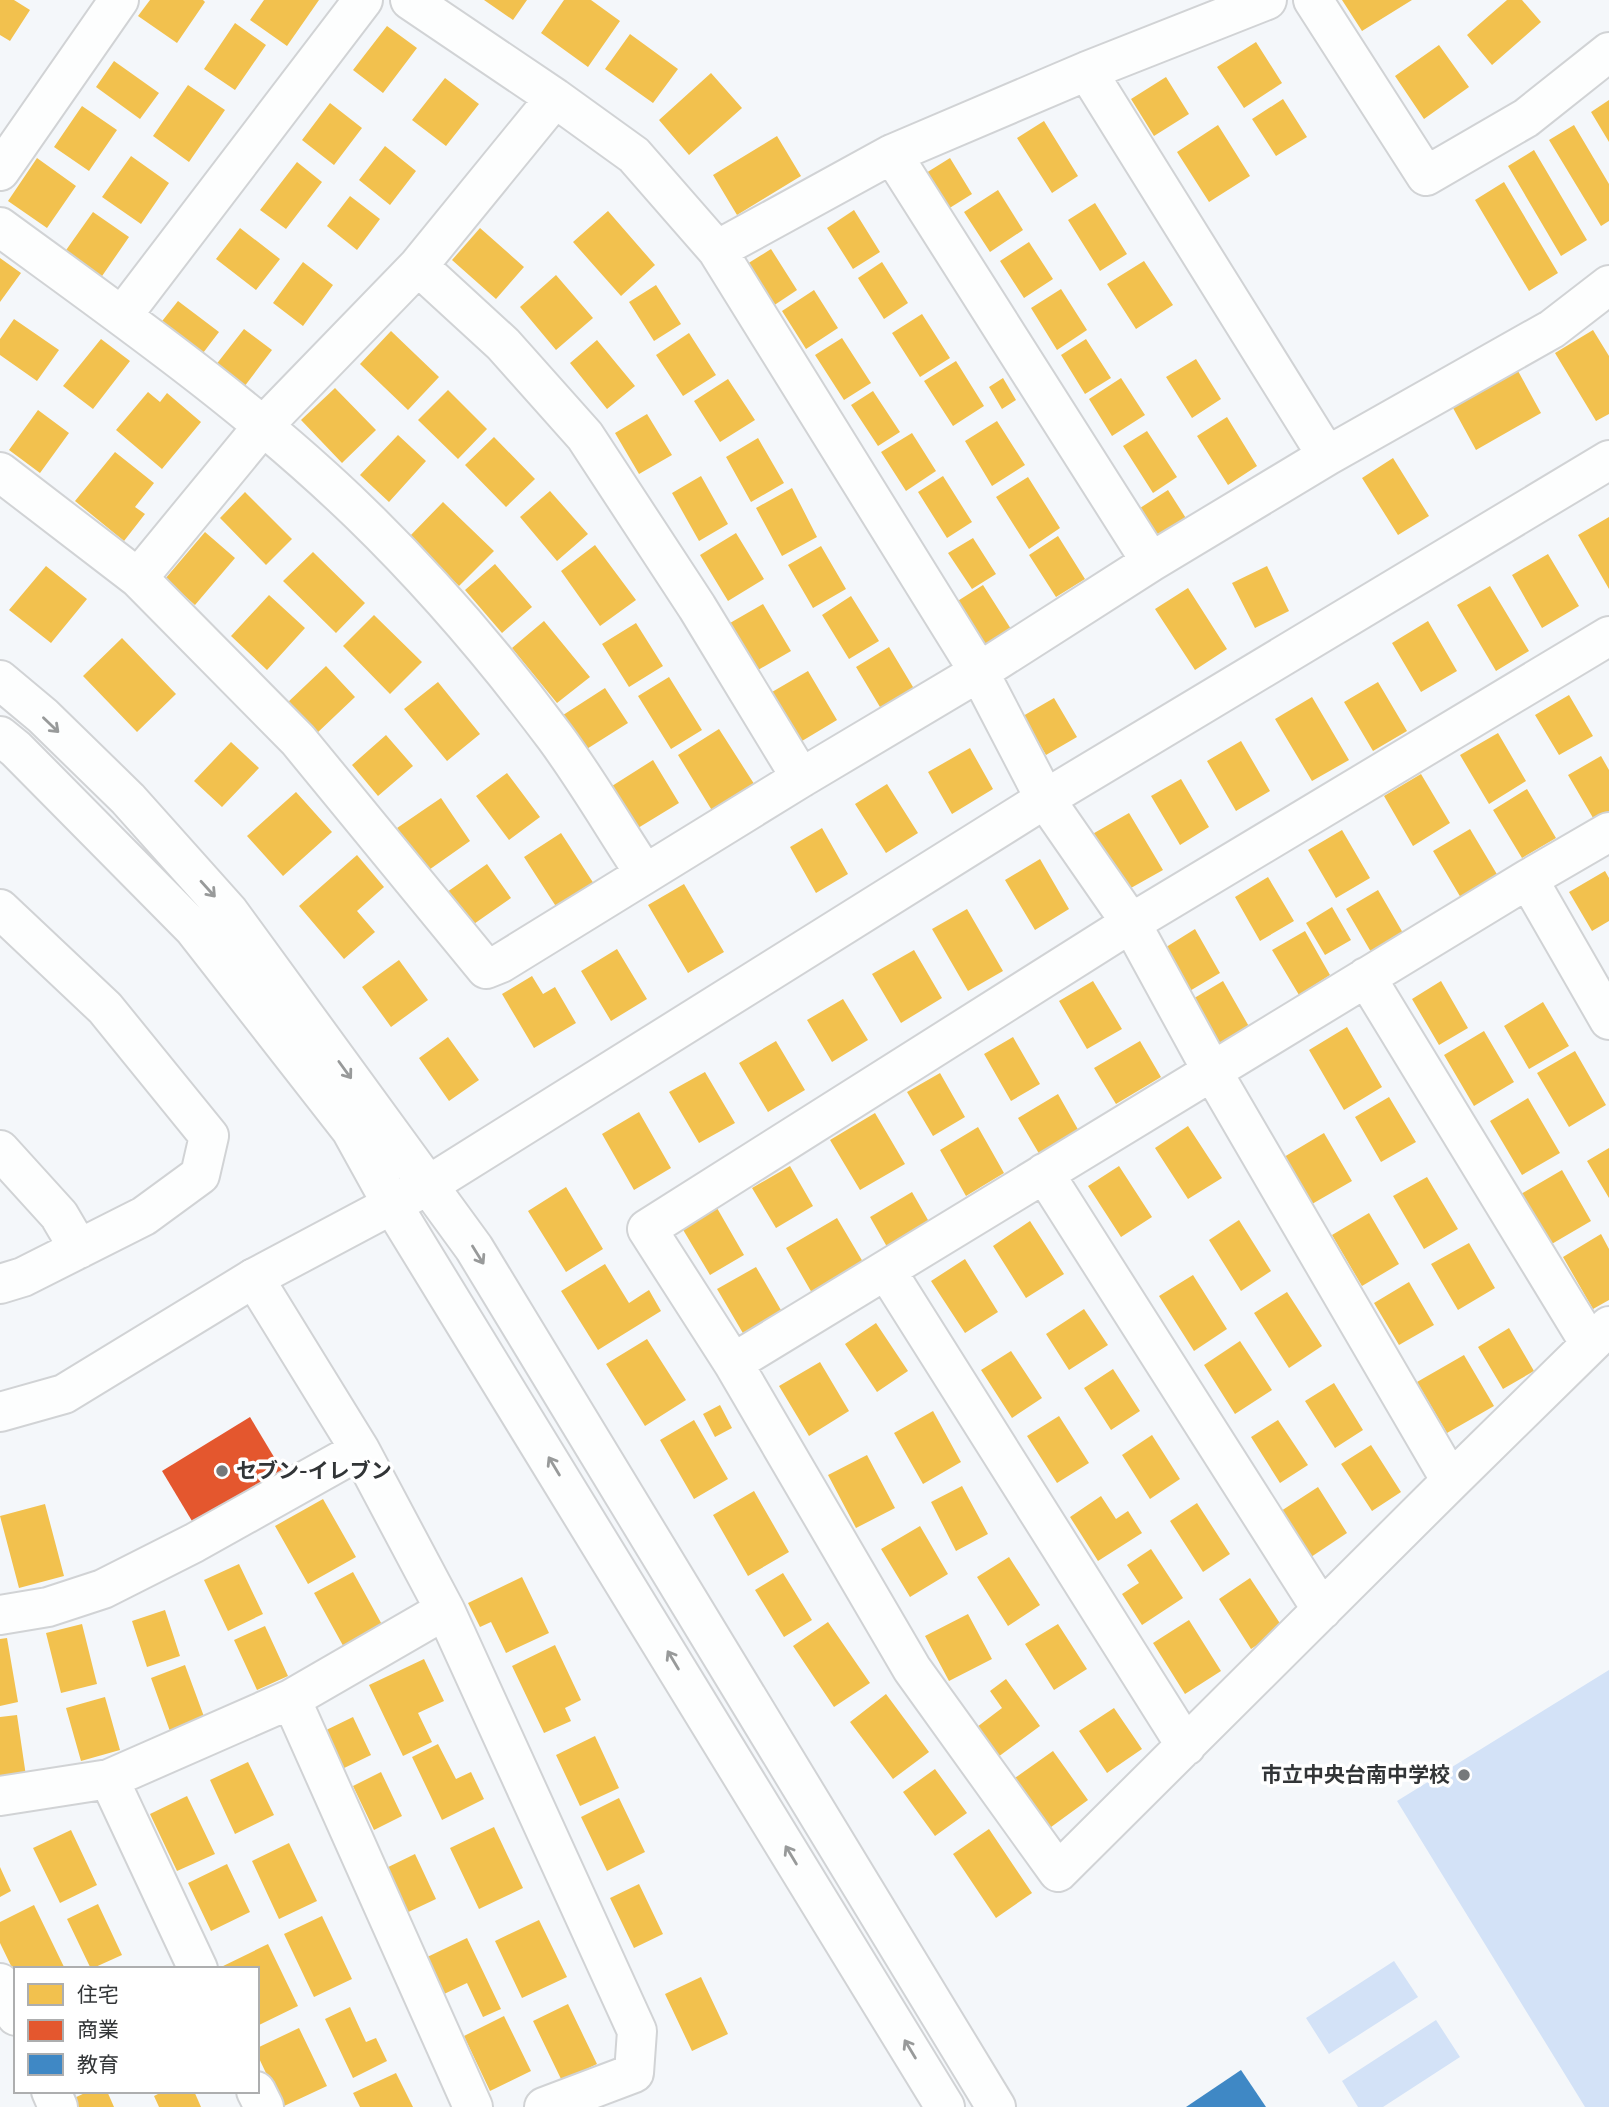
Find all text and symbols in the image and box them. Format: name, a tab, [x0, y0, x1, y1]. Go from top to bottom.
one-way arrow	[42, 716, 59, 733]
one-way arrow	[200, 880, 216, 898]
one-way arrow	[338, 1061, 353, 1079]
one-way arrow	[471, 1245, 486, 1264]
place label: セブン-イレブン	[236, 1457, 392, 1482]
one-way arrow	[547, 1457, 561, 1477]
marker: セブン-イレブン	[214, 1463, 230, 1479]
one-way arrow	[665, 1651, 679, 1671]
place label: 市立中央台南中学校	[1261, 1761, 1450, 1786]
marker: 市立中央台南中学校	[1456, 1767, 1472, 1783]
one-way arrow	[784, 1845, 798, 1865]
legend	[14, 1967, 259, 2093]
text: 住宅	[77, 1981, 119, 2006]
text: 商業	[77, 2016, 119, 2041]
one-way arrow	[902, 2039, 916, 2059]
text: 教育	[77, 2051, 119, 2076]

